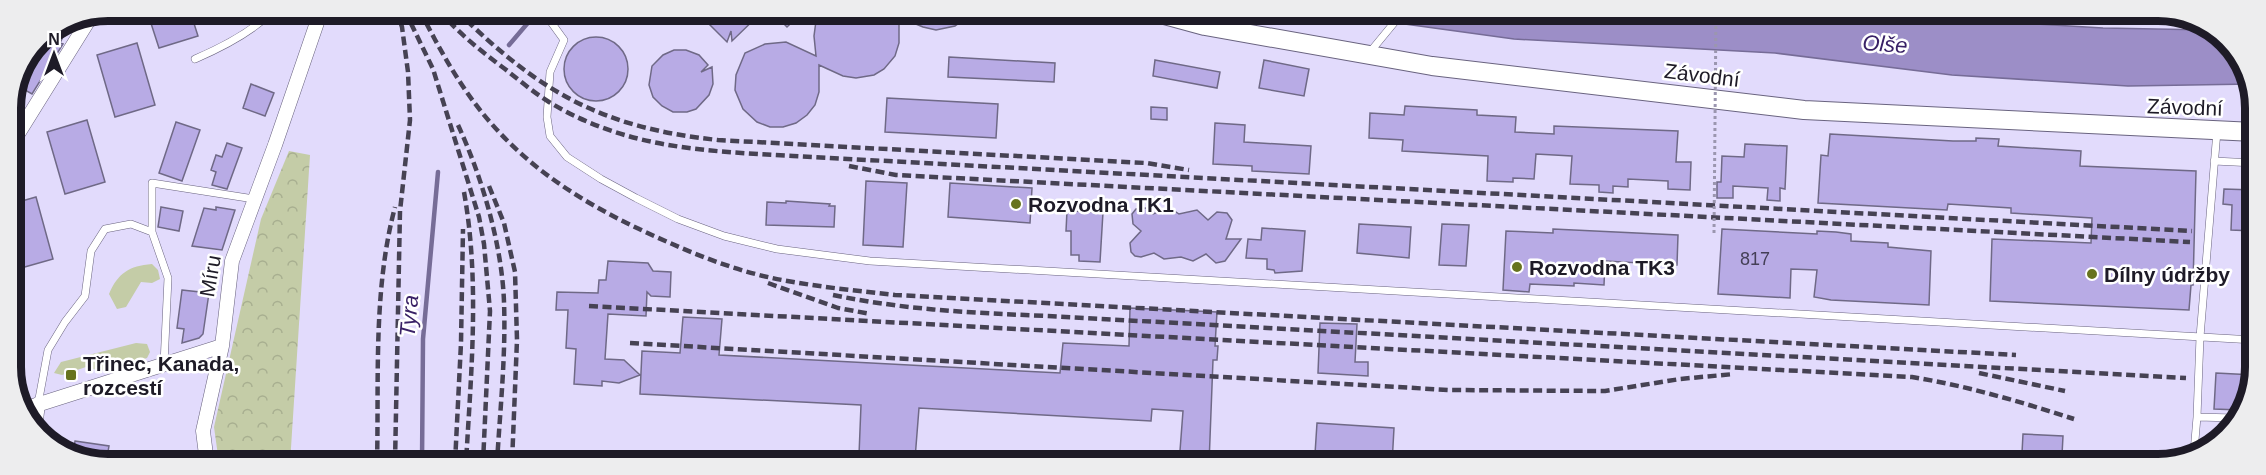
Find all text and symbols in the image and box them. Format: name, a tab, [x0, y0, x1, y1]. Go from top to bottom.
north arrow	[24, 24, 84, 84]
water label: Olše	[1862, 30, 1908, 58]
text: N	[48, 31, 60, 48]
street label: Závodní	[1663, 59, 1741, 91]
street label: Závodní	[2147, 94, 2223, 120]
place label: Rozvodna TK1	[1028, 193, 1174, 216]
marker: Rozvodna TK1	[1009, 197, 1023, 211]
house number: 817	[1740, 249, 1770, 269]
street label: Míru	[195, 253, 225, 299]
place label: Rozvodna TK3	[1529, 256, 1675, 279]
marker: Rozvodna TK3	[1510, 260, 1524, 274]
place label: Dílny údržby	[2104, 263, 2230, 286]
marker: Dílny údržby	[2085, 267, 2099, 281]
water label: Tyra	[395, 294, 423, 338]
place label: Třinec, Kanada, rozcestí	[83, 352, 239, 399]
marker: Třinec, Kanada, rozcestí	[64, 368, 78, 382]

